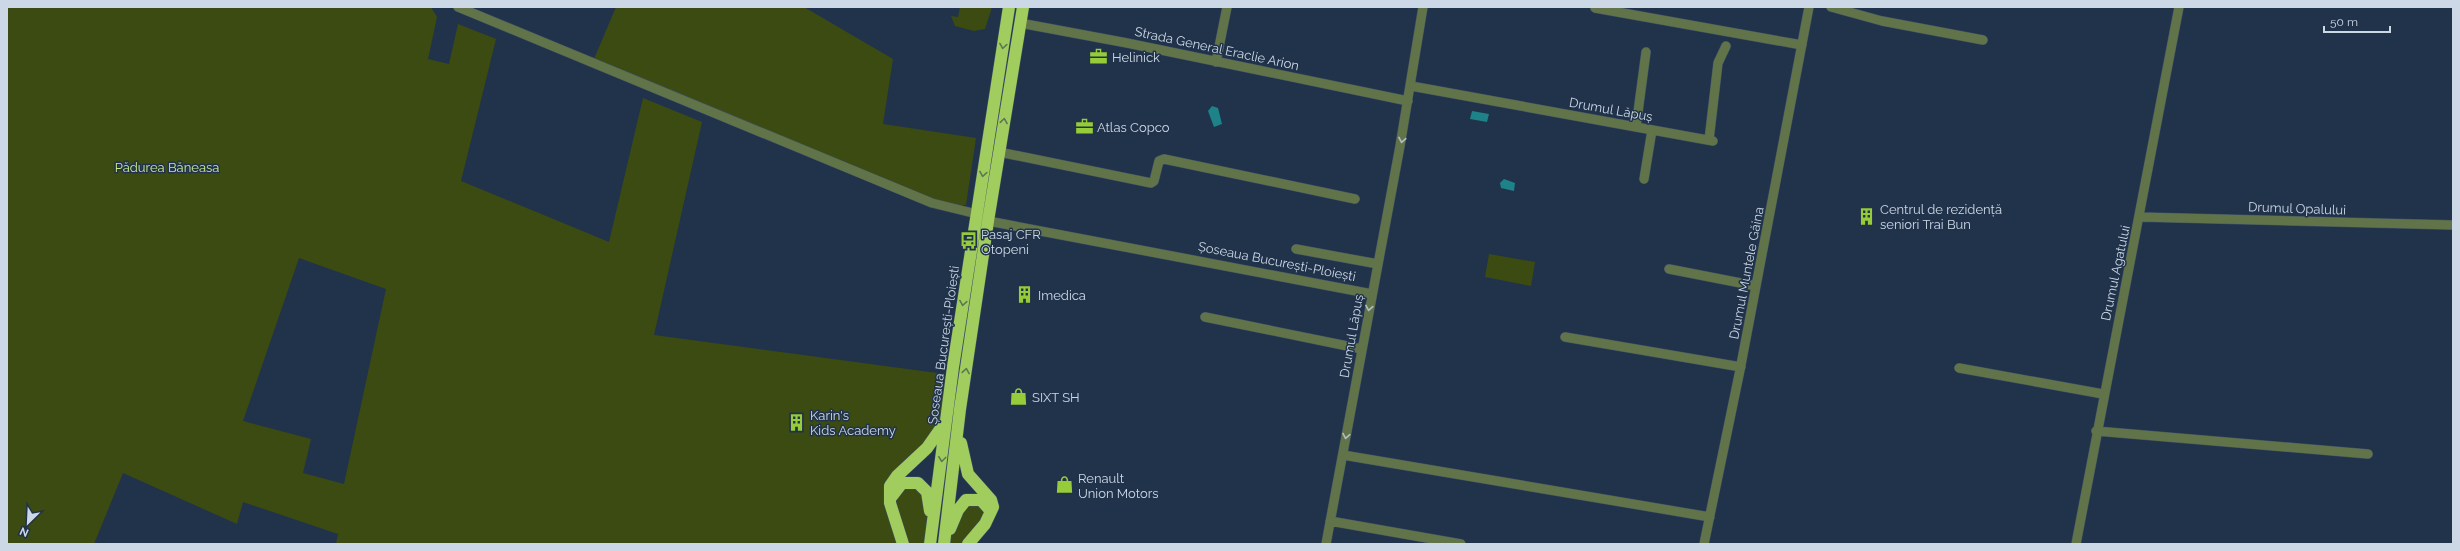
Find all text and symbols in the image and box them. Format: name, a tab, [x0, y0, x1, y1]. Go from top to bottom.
scale bar	[2324, 8, 2390, 34]
text: 50 m	[2330, 15, 2358, 29]
street label: Strada General Eraclie Arion	[1133, 24, 1300, 73]
one-way arrow	[999, 42, 1008, 49]
office icon: Helinick	[1089, 47, 1109, 67]
place label: Helinick	[1112, 50, 1160, 65]
street label: Drumul Lăpuș	[1568, 95, 1654, 124]
one-way arrow	[999, 117, 1008, 124]
office icon: Atlas Copco	[1074, 117, 1094, 137]
place label: Atlas Copco	[1097, 120, 1170, 135]
one-way arrow	[1398, 136, 1406, 143]
park label: Pădurea Băneasa	[115, 160, 219, 175]
one-way arrow	[979, 171, 988, 177]
street label: Drumul Opalului	[2248, 199, 2346, 218]
place label: Centrul de rezidență seniori Trai Bun	[1880, 202, 2002, 232]
street label: Drumul Muntele Găina	[1726, 206, 1767, 341]
building icon: Centrul de rezidență seniori Trai Bun	[1857, 206, 1877, 226]
street label: Drumul Agatului	[2098, 224, 2133, 322]
place label: Pasaj CFR Otopeni	[981, 227, 1041, 257]
bus stop icon: Pasaj CFR Otopeni	[958, 231, 978, 251]
street label: Șoseaua București-Ploiești	[1197, 239, 1357, 284]
street label: Șoseaua București-Ploiești	[925, 265, 962, 425]
building icon: Imedica	[1015, 285, 1035, 305]
place label: Imedica	[1038, 288, 1086, 303]
street label: Drumul Lăpuș	[1337, 293, 1366, 379]
one-way arrow	[959, 299, 968, 306]
one-way arrow	[1365, 305, 1374, 312]
one-way arrow	[961, 368, 970, 374]
shop icon: SIXT SH	[1009, 387, 1029, 407]
place label: SIXT SH	[1032, 390, 1080, 405]
place label: Karin's Kids Academy	[810, 408, 896, 438]
building icon: Karin's Kids Academy	[787, 412, 807, 432]
one-way arrow	[1342, 433, 1351, 440]
one-way arrow	[938, 456, 947, 462]
place label: Renault Union Motors	[1078, 471, 1159, 501]
shop icon: Renault Union Motors	[1055, 475, 1075, 495]
north arrow	[8, 503, 48, 543]
text: N	[18, 524, 31, 539]

